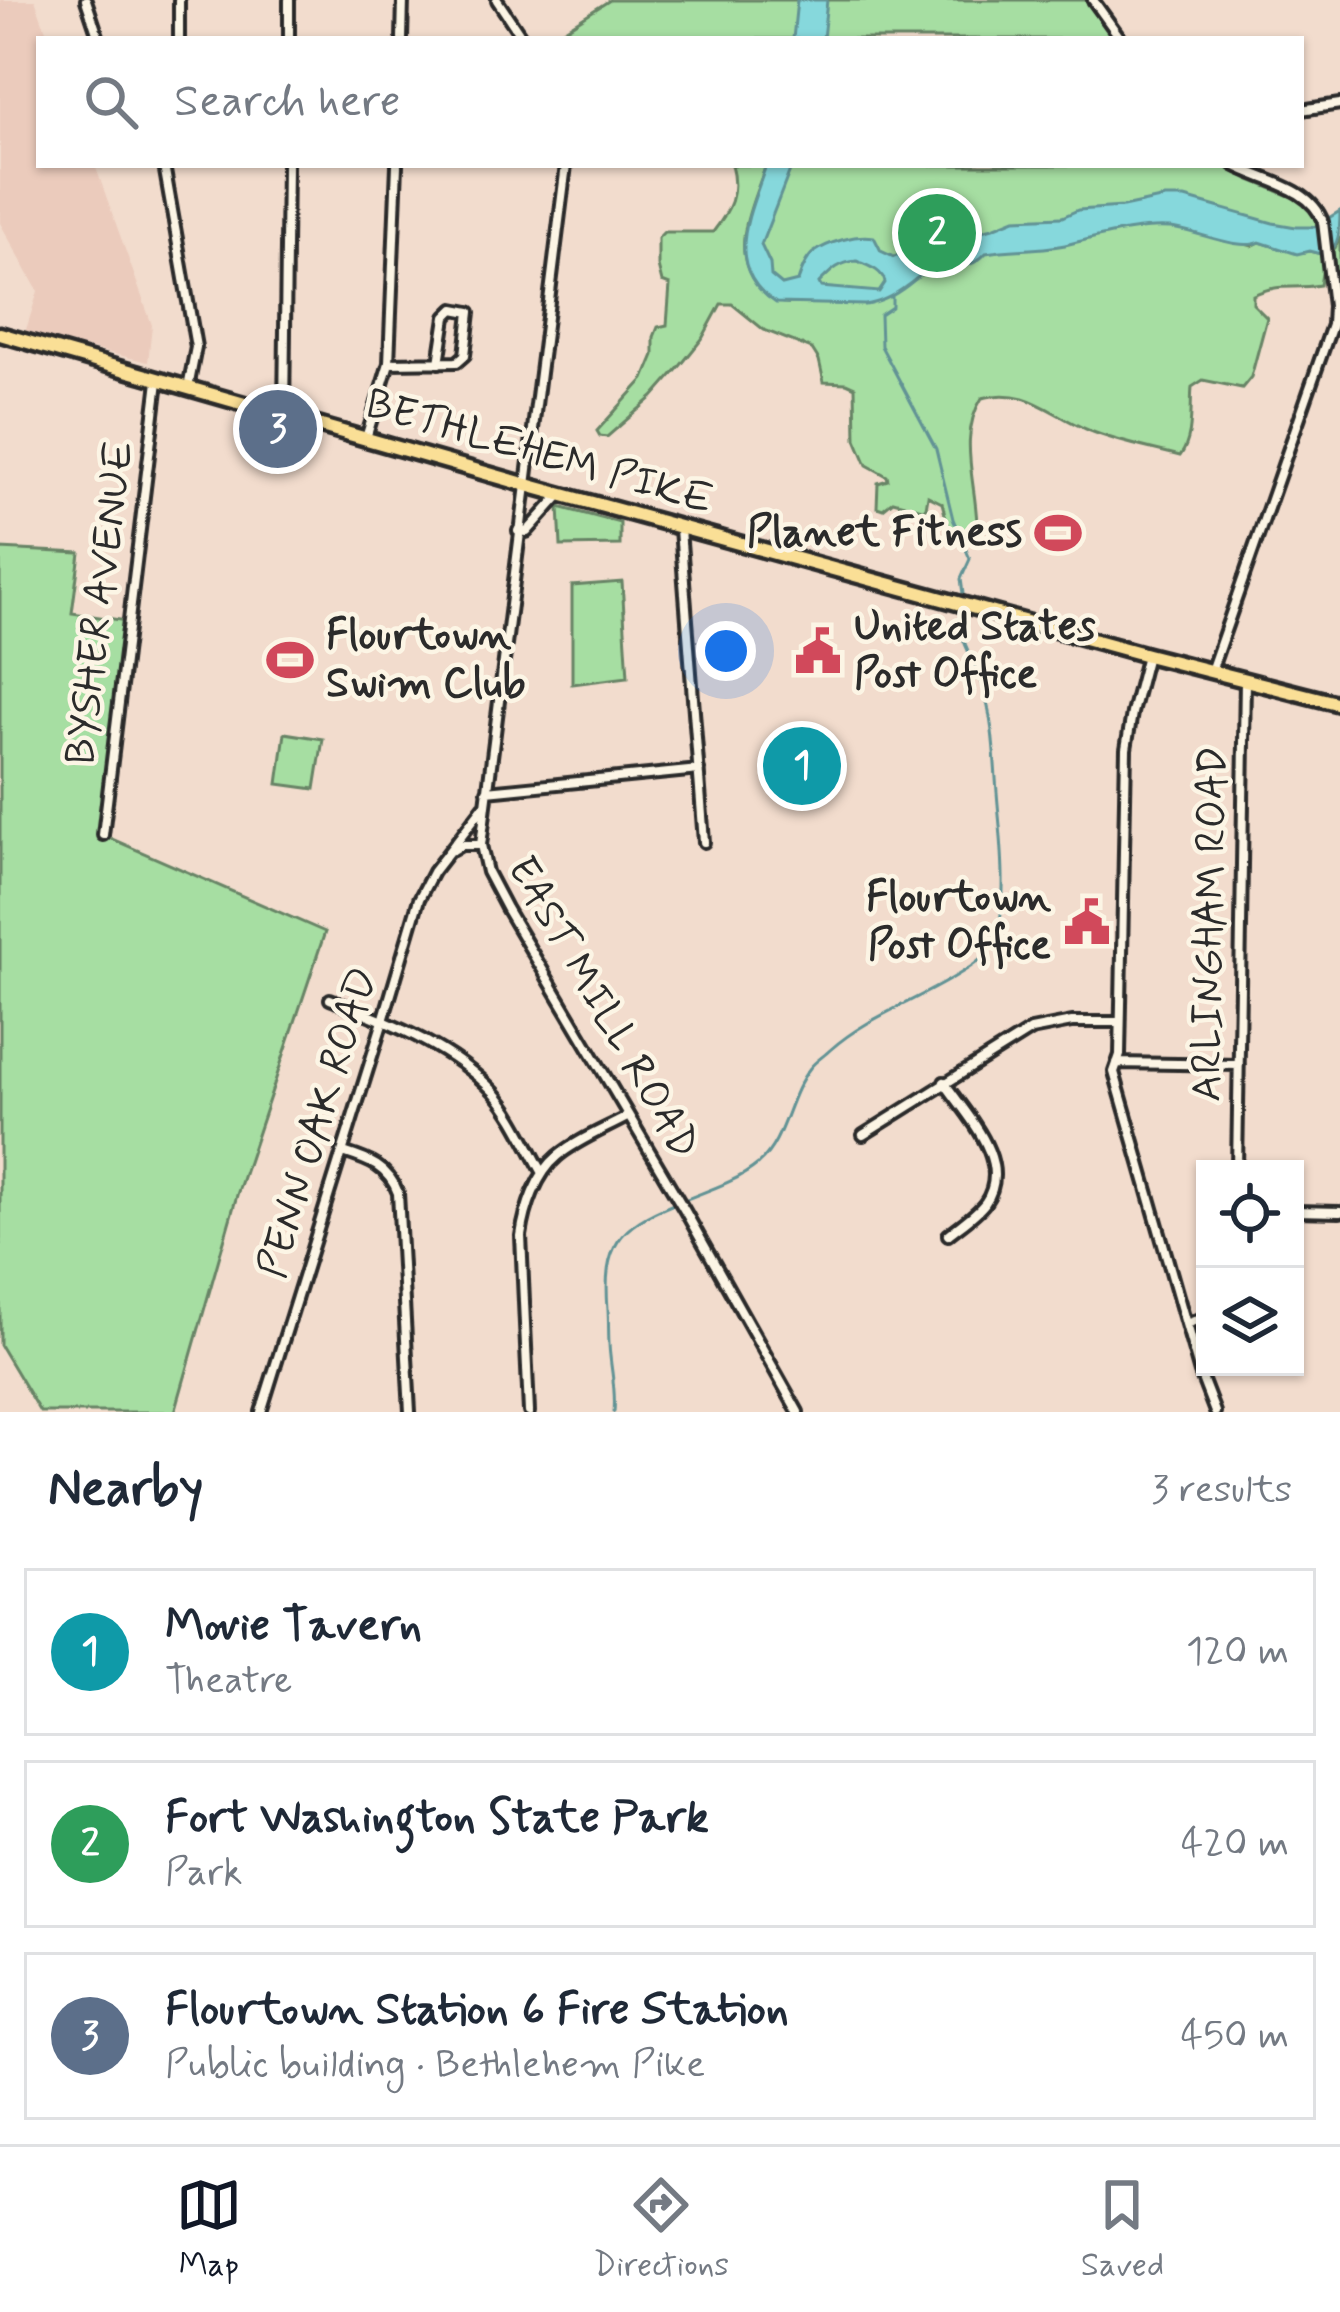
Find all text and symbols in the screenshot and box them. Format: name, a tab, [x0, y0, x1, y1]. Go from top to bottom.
search box	[36, 36, 1304, 168]
icon: search	[78, 69, 144, 135]
text: Search here	[174, 73, 401, 132]
pin: 2	[898, 188, 976, 278]
street label: BETHLEHEM PIKE	[359, 377, 719, 529]
pin: 3	[239, 384, 317, 474]
street label: BYSHER AVENUE	[54, 438, 148, 768]
place label: Planet Fitness	[747, 506, 1022, 561]
sports icon: Planet Fitness	[1033, 508, 1083, 558]
place label: United States Post Office	[854, 600, 1096, 703]
place label: Flourtown Swim Club	[326, 609, 526, 712]
your location	[696, 621, 756, 681]
public building icon: United States Post Office	[793, 626, 843, 676]
sports icon: Flourtown Swim Club	[265, 635, 315, 685]
pin: 1	[763, 721, 841, 811]
street label: ARLINGHAM ROAD	[1180, 746, 1242, 1102]
street label: EAST MILL ROAD	[493, 847, 711, 1169]
place label: Flourtown Post Office	[866, 871, 1051, 974]
public building icon: Flourtown Post Office	[1062, 897, 1112, 947]
street label: PENN OAK ROAD	[246, 961, 392, 1285]
map controls	[1196, 1160, 1304, 1376]
button: locate	[1196, 1160, 1304, 1268]
button: layers	[1196, 1268, 1304, 1376]
text: Nearby	[48, 1457, 203, 1523]
text: 3 results	[1151, 1465, 1292, 1516]
text: Movie Tavern	[165, 1597, 422, 1656]
text: 1	[81, 1627, 99, 1678]
text: 120 m	[1186, 1627, 1289, 1678]
text: Theatre	[165, 1656, 292, 1707]
text: Fort Washington State Park	[165, 1789, 709, 1848]
text: 2	[80, 1819, 100, 1870]
text: 420 m	[1181, 1819, 1289, 1870]
text: Park	[165, 1848, 243, 1899]
text: Flourtown Station 6 Fire Station	[165, 1981, 789, 2040]
text: 3	[81, 2011, 99, 2062]
text: 450 m	[1181, 2011, 1289, 2062]
text: Public building · Bethlehem Pike	[165, 2040, 705, 2091]
tab: Map	[176, 2172, 242, 2288]
tab: Directions	[593, 2172, 729, 2288]
tab: Saved	[1081, 2172, 1164, 2288]

